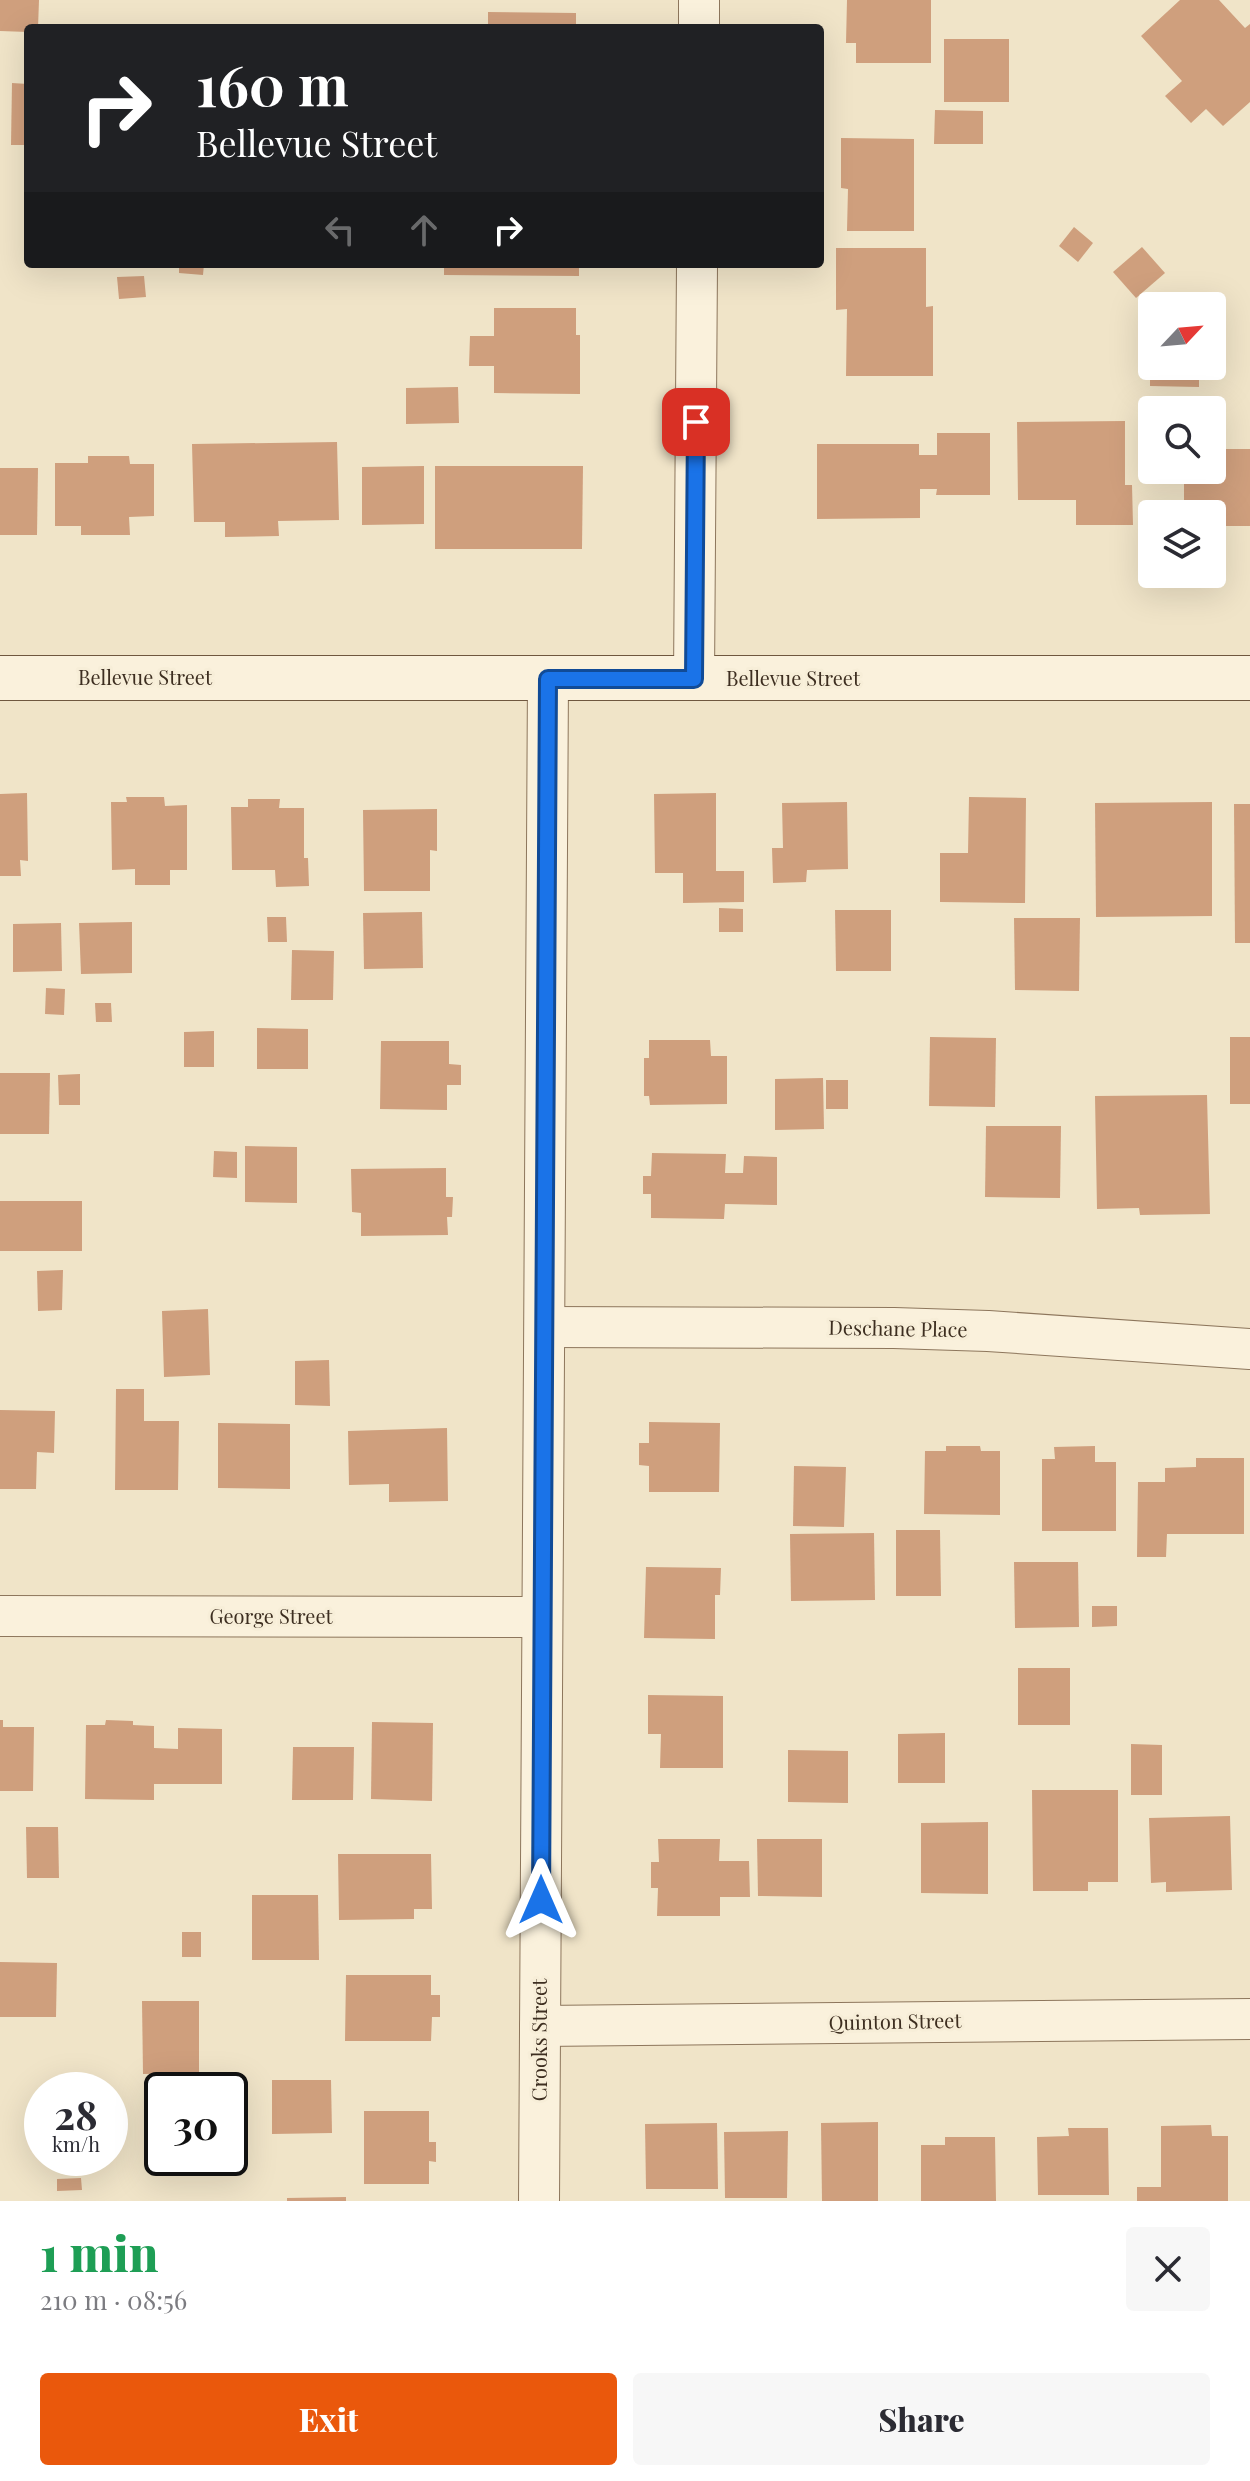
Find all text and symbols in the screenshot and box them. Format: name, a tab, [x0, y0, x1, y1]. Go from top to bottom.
text: 160 m	[196, 46, 349, 121]
icon: right	[64, 56, 168, 160]
text: Bellevue Street	[196, 118, 437, 166]
icon: left	[318, 208, 362, 252]
icon: ahead	[402, 208, 446, 252]
icon: right	[486, 208, 530, 252]
north arrow	[1138, 292, 1226, 380]
map controls	[1138, 292, 1226, 588]
pin	[662, 388, 730, 456]
button: search	[1138, 396, 1226, 484]
icon: arrive	[674, 400, 718, 444]
button: layers	[1138, 500, 1226, 588]
street label: Bellevue Street	[78, 663, 213, 690]
street label: Bellevue Street	[726, 664, 861, 691]
street label: Deschane Place	[828, 1313, 968, 1342]
street label: George Street	[209, 1602, 334, 1629]
position arrow	[499, 1858, 583, 1942]
street label: Crooks Street	[525, 1978, 552, 2101]
street label: Quinton Street	[828, 2006, 963, 2035]
speed limit sign: 30	[144, 2072, 248, 2176]
text: 28	[54, 2087, 98, 2140]
text: km/h	[52, 2130, 100, 2157]
text: 1 min	[40, 2220, 158, 2284]
button: close	[1126, 2227, 1210, 2311]
text: 210 m · 08:56	[40, 2282, 187, 2317]
button: Exit	[40, 2373, 617, 2465]
button: Share	[633, 2373, 1210, 2465]

